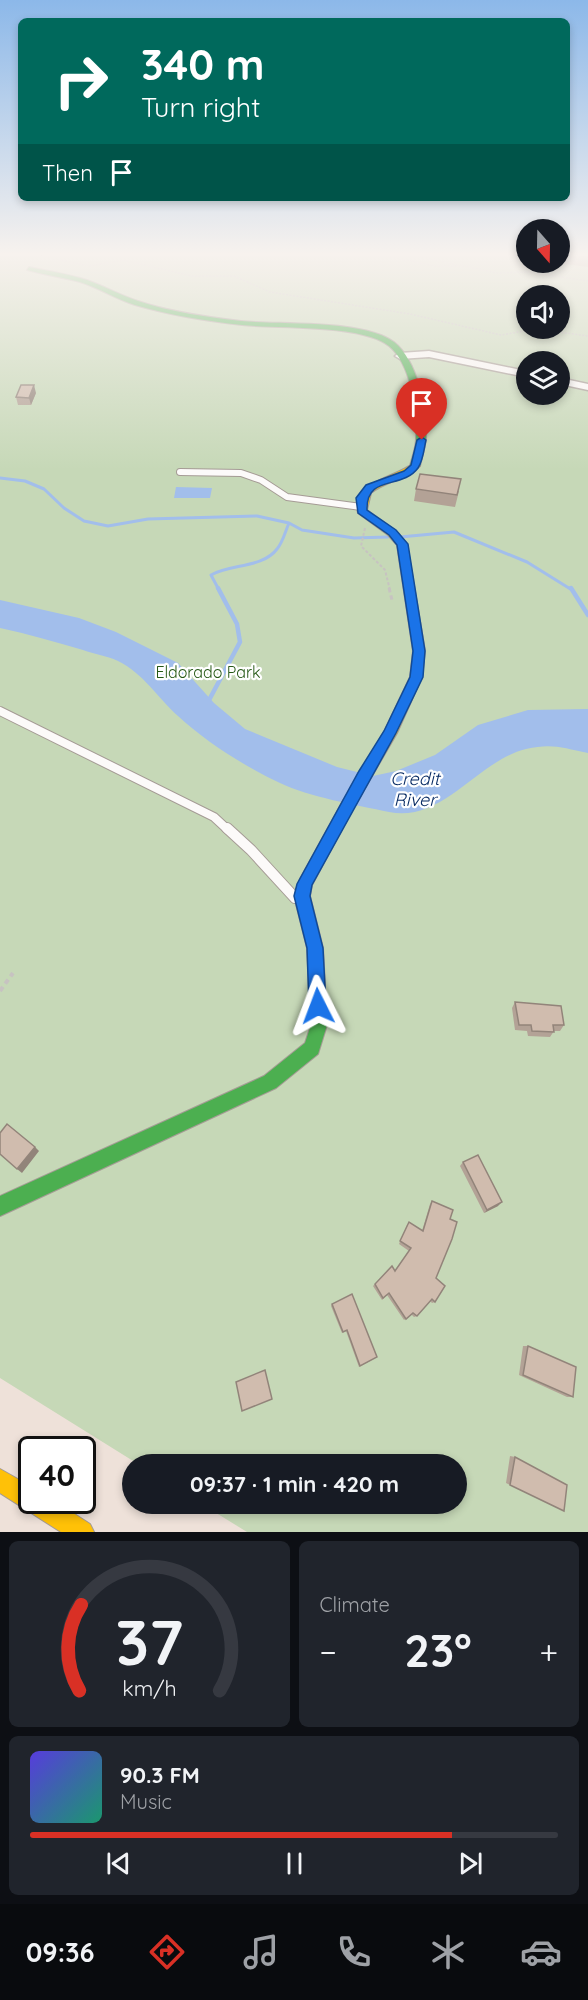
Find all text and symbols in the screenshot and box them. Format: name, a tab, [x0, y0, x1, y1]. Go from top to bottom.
text: 340 m	[141, 38, 265, 91]
icon: right	[42, 42, 120, 120]
text: Turn right	[141, 90, 260, 124]
icon: arrive	[105, 156, 138, 189]
text: Then	[42, 159, 93, 187]
north arrow	[516, 219, 570, 273]
map controls	[516, 219, 570, 405]
button: sound	[516, 285, 570, 339]
button: layers	[516, 351, 570, 405]
pin	[396, 378, 447, 440]
icon: arrive	[405, 387, 438, 420]
park label: Eldorado Park	[155, 662, 261, 682]
water label: Credit River	[390, 767, 442, 811]
position arrow	[286, 974, 350, 1038]
speed limit sign: 40	[18, 1436, 96, 1514]
text: 09:37 · 1 min · 420 m	[190, 1470, 399, 1498]
text: Climate	[320, 1592, 390, 1617]
text: 37	[115, 1603, 183, 1681]
text: 23°	[404, 1622, 472, 1678]
text: −	[320, 1631, 337, 1672]
text: +	[539, 1631, 558, 1672]
text: km/h	[122, 1675, 176, 1701]
text: 90.3 FM	[120, 1761, 200, 1789]
text: Music	[120, 1789, 172, 1814]
icon: previous	[102, 1847, 135, 1880]
icon: pause	[278, 1847, 311, 1880]
icon: next	[454, 1847, 487, 1880]
icon: directions	[146, 1931, 188, 1973]
icon: music	[240, 1931, 282, 1973]
icon: phone	[333, 1931, 375, 1973]
icon: climate	[427, 1931, 469, 1973]
icon: car	[520, 1931, 562, 1973]
text: 09:36	[26, 1935, 94, 1969]

